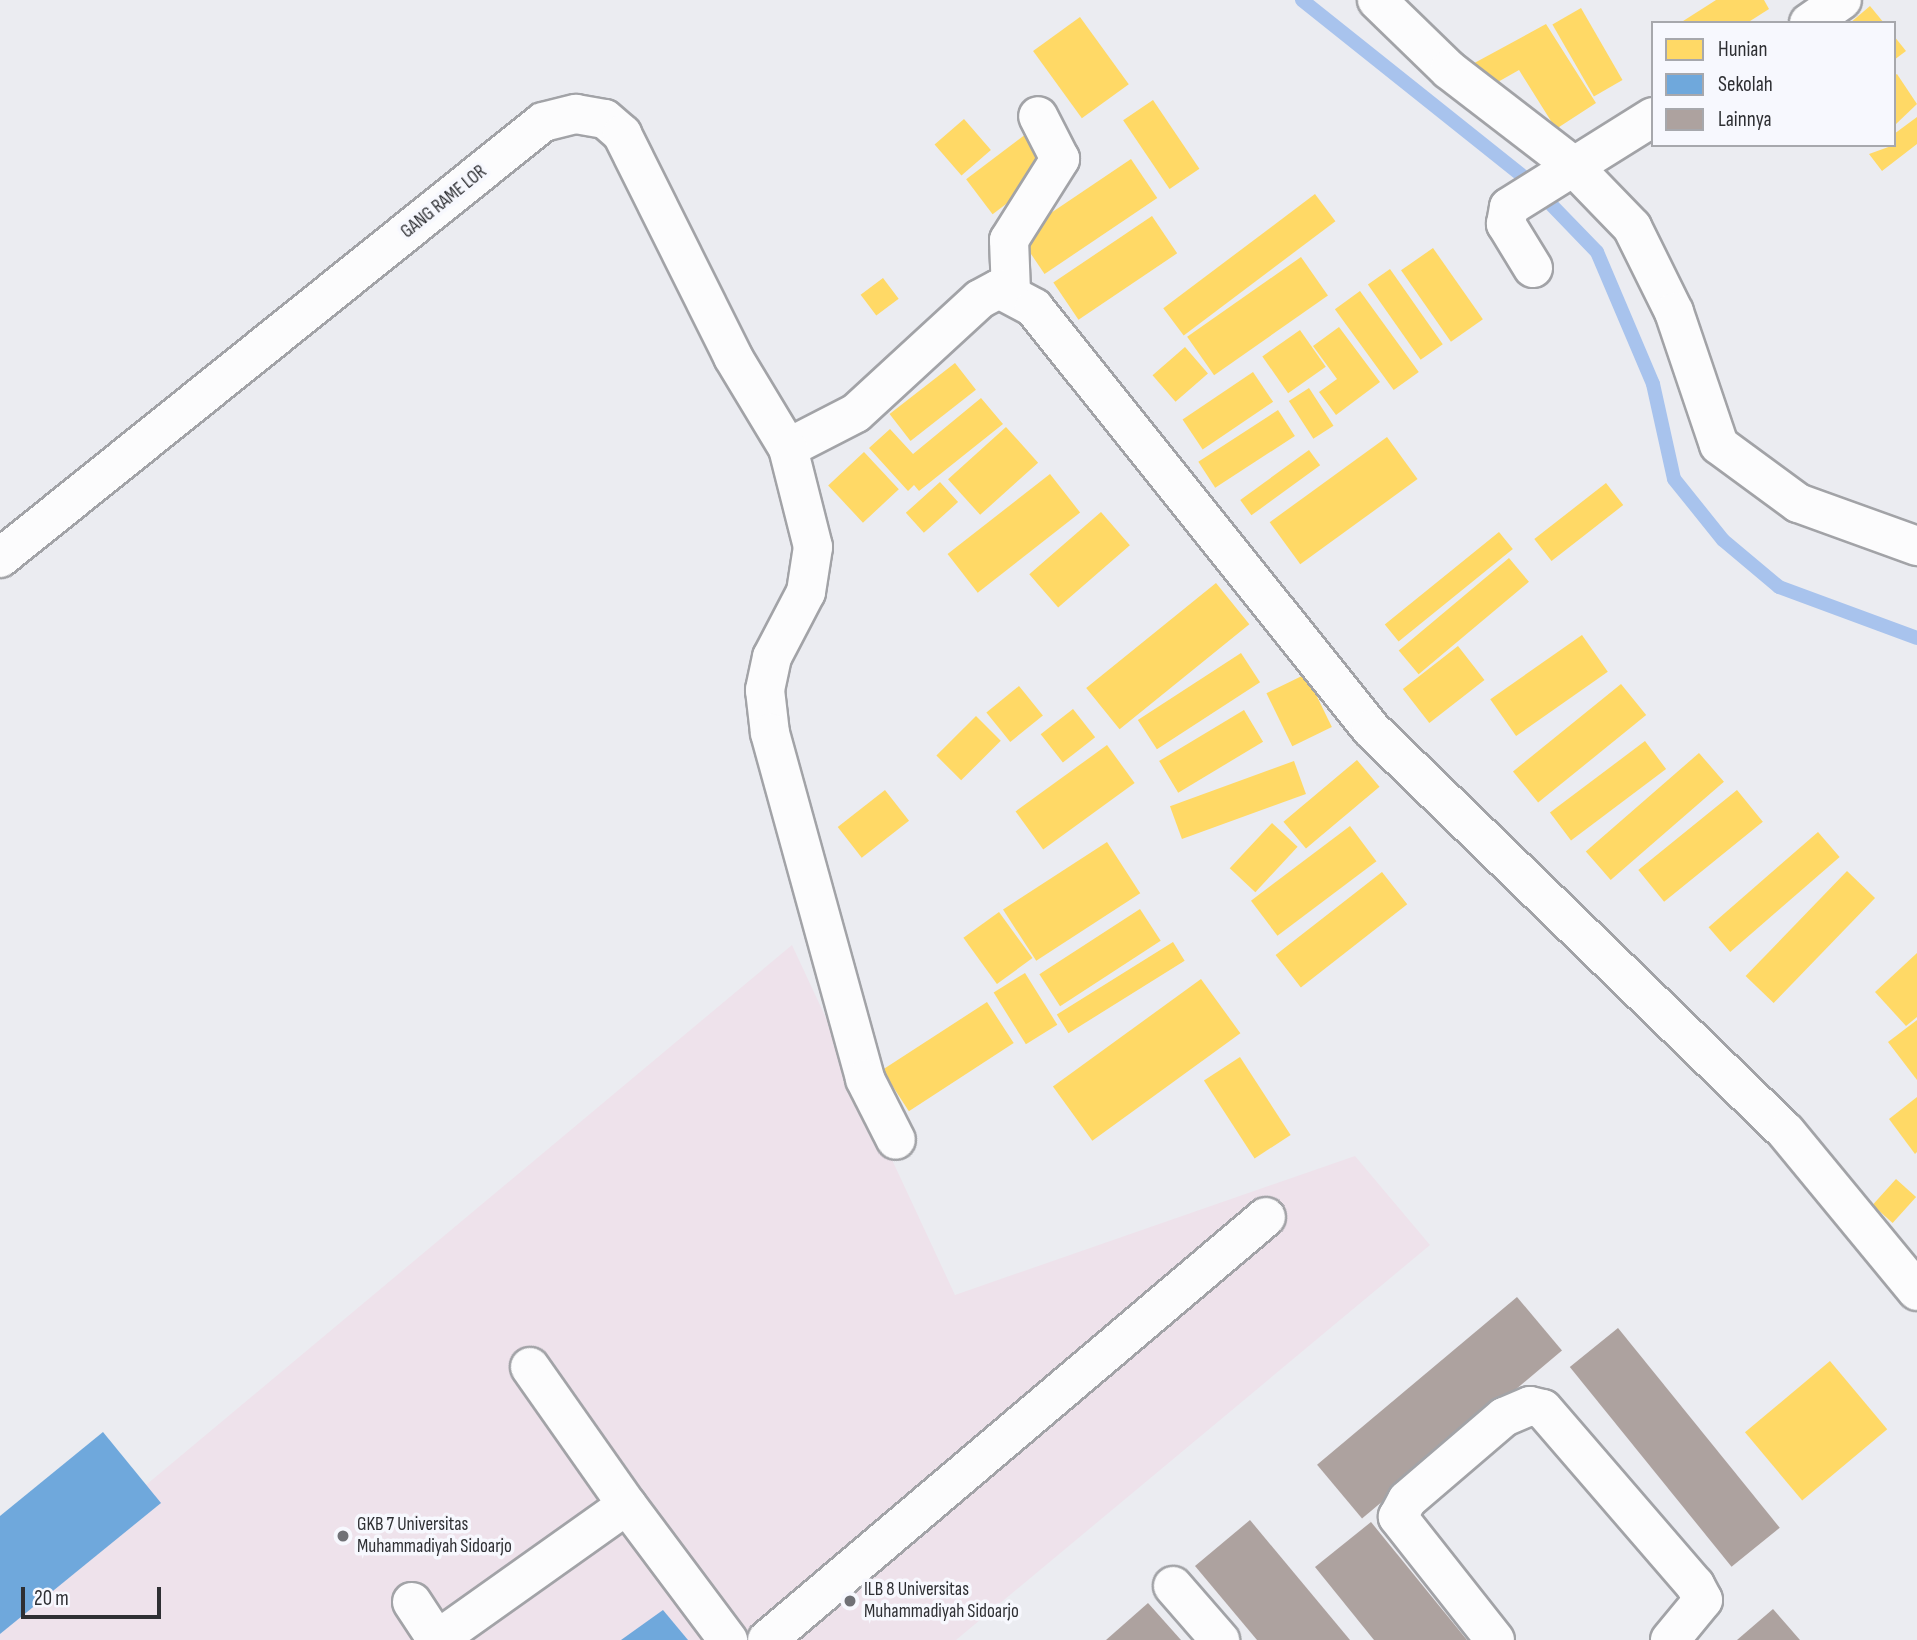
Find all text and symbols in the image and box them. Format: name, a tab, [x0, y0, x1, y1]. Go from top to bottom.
legend	[1651, 21, 1896, 147]
text: Hunian	[1718, 37, 1767, 62]
text: Sekolah	[1718, 72, 1773, 97]
text: Lainnya	[1718, 107, 1772, 132]
street label: GANG RAME LOR	[397, 161, 491, 243]
place label: GKB 7 Universitas Muhammadiyah Sidoarjo	[357, 1514, 512, 1558]
marker: GKB 7 Universitas Muhammadiyah Sidoarjo	[335, 1528, 351, 1544]
scale bar	[24, 1574, 164, 1618]
place label: ILB 8 Universitas Muhammadiyah Sidoarjo	[864, 1579, 1019, 1623]
text: 20 m	[34, 1586, 69, 1611]
marker: ILB 8 Universitas Muhammadiyah Sidoarjo	[842, 1593, 858, 1609]

